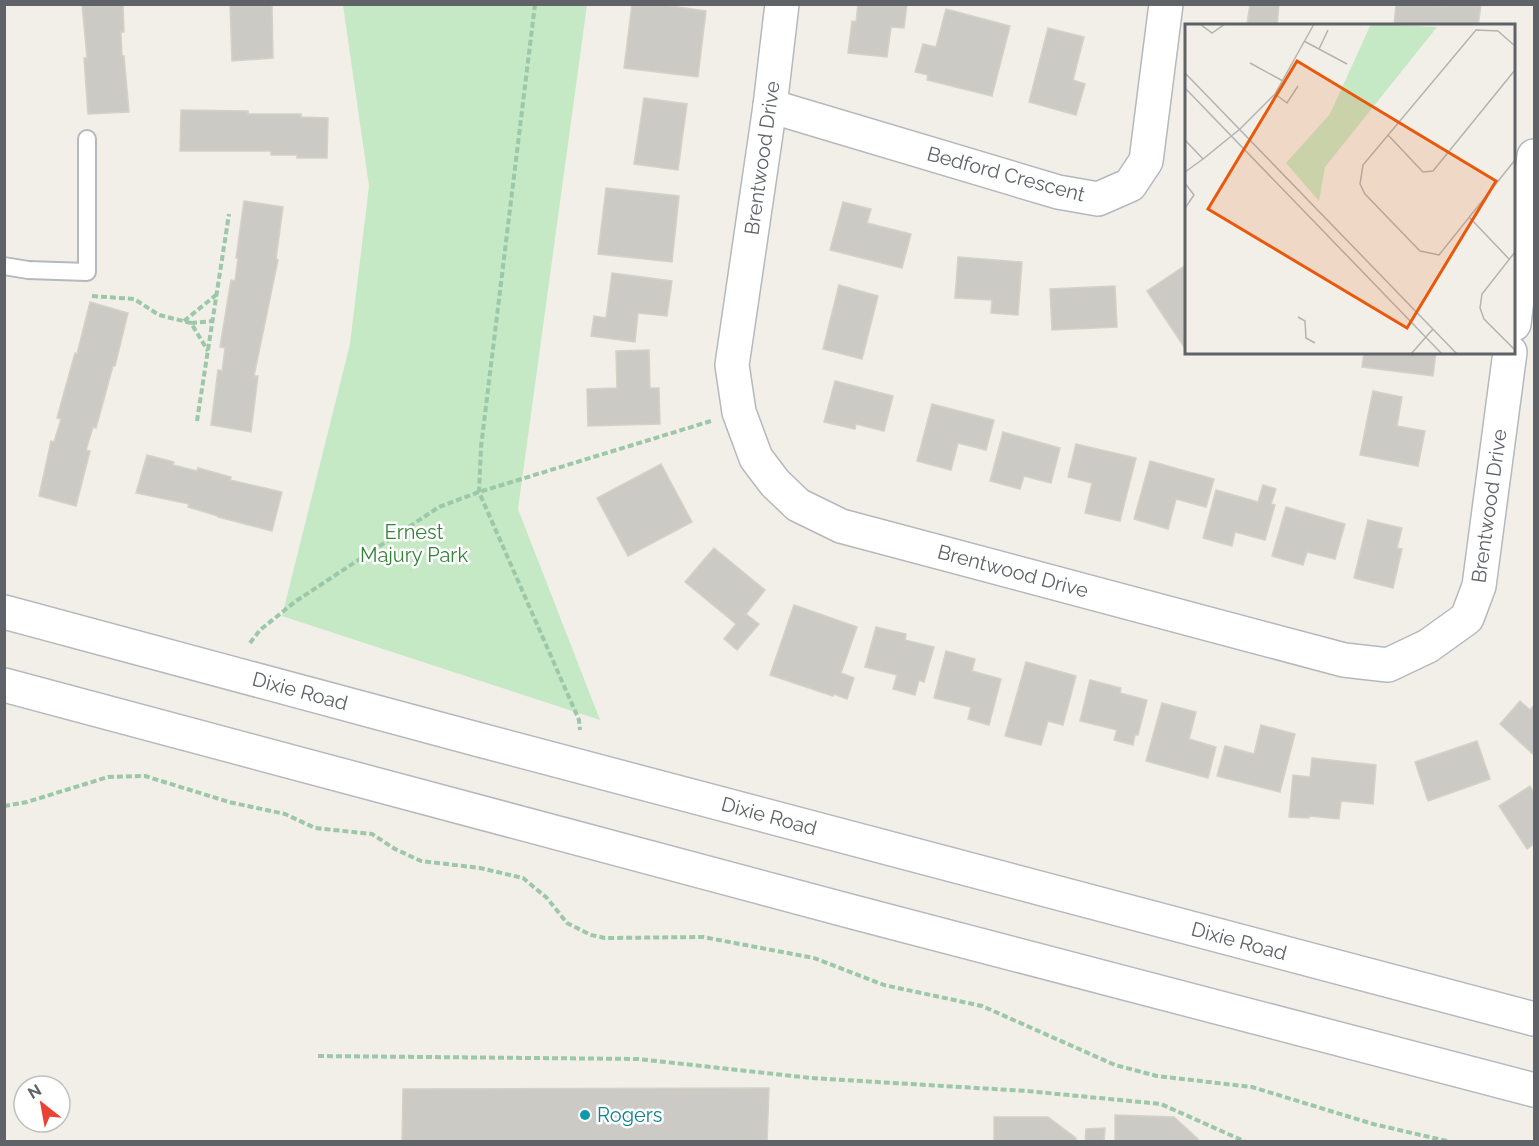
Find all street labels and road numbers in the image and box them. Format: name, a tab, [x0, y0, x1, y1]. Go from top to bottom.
street label: Brentwood Drive	[739, 79, 785, 236]
street label: Bedford Crescent	[924, 141, 1088, 207]
street label: Brentwood Drive	[1466, 427, 1512, 584]
street label: Brentwood Drive	[935, 539, 1091, 603]
street label: Dixie Road	[250, 667, 350, 715]
street label: Dixie Road	[719, 792, 819, 840]
street label: Dixie Road	[1189, 917, 1289, 965]

